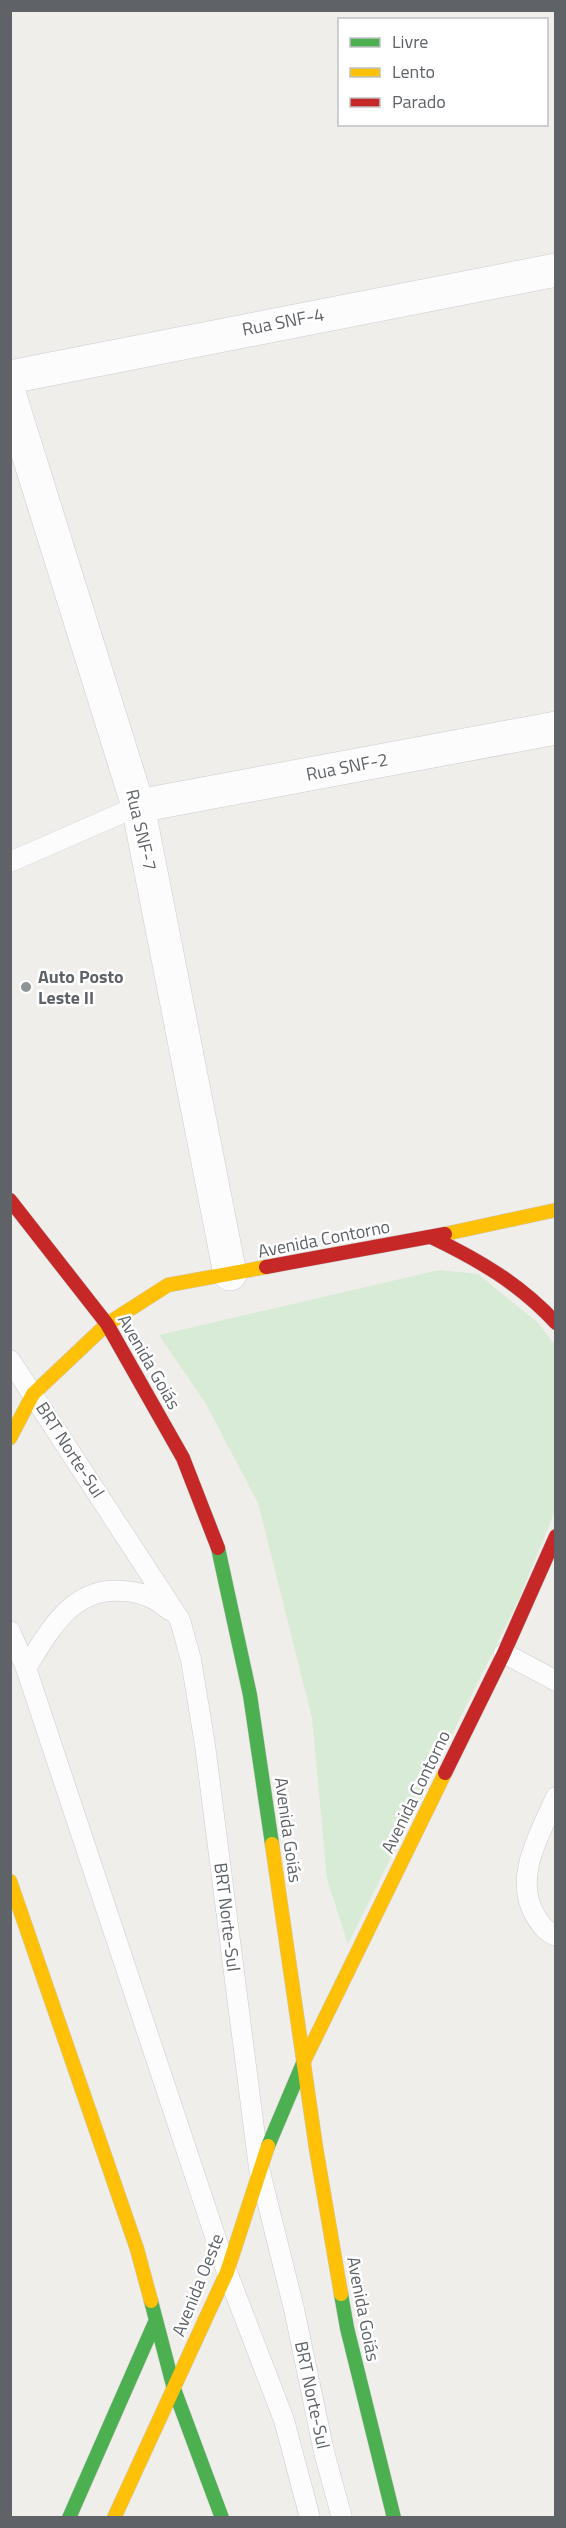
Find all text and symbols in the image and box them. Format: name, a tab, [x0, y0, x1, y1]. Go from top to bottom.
legend	[338, 18, 548, 126]
text: Livre	[392, 28, 428, 55]
text: Lento	[392, 58, 435, 85]
text: Parado	[392, 88, 446, 115]
street label: Rua SNF-4	[240, 300, 326, 343]
street label: Rua SNF-2	[304, 745, 390, 788]
street label: Rua SNF-7	[119, 786, 164, 873]
place label: Auto Posto Leste II	[38, 963, 124, 1011]
marker: Auto Posto Leste II	[19, 980, 33, 994]
street label: Avenida Contorno	[256, 1212, 392, 1265]
street label: Avenida Goiás	[111, 1309, 188, 1414]
street label: BRT Norte-Sul	[29, 1396, 112, 1503]
street label: Avenida Contorno	[374, 1726, 457, 1858]
street label: Avenida Goiás	[268, 1776, 309, 1884]
street label: BRT Norte-Sul	[207, 1861, 248, 1973]
street label: Avenida Oeste	[165, 2229, 230, 2340]
street label: Avenida Goiás	[340, 2254, 387, 2364]
street label: BRT Norte-Sul	[288, 2339, 337, 2451]

